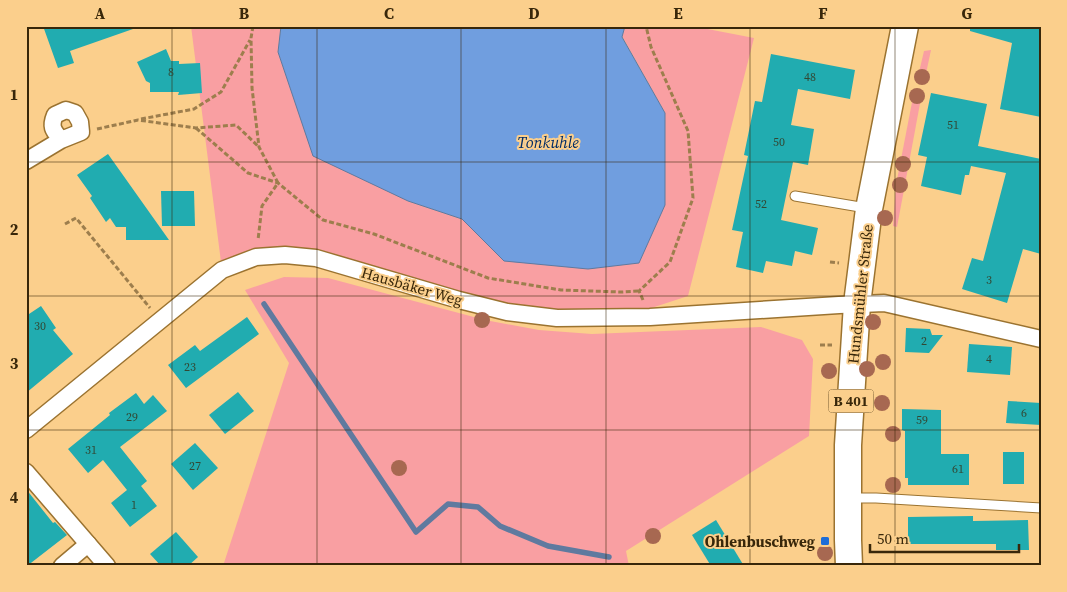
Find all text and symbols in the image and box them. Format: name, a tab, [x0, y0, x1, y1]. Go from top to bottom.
text: A	[95, 2, 106, 24]
text: B	[239, 2, 250, 24]
text: C	[384, 2, 394, 24]
text: D	[528, 2, 540, 24]
text: E	[673, 2, 683, 24]
text: F	[818, 2, 828, 24]
text: G	[962, 2, 973, 24]
house number: 8	[168, 64, 174, 80]
house number: 48	[804, 69, 816, 85]
text: 1	[10, 83, 18, 105]
house number: 51	[947, 117, 959, 133]
water label: Tonkuhle	[517, 131, 579, 153]
house number: 50	[773, 134, 785, 150]
house number: 52	[755, 196, 767, 212]
text: 2	[10, 218, 19, 240]
street label: Hundsmühler Straße	[842, 223, 878, 365]
street label: Hausbäker Weg	[359, 262, 465, 311]
house number: 3	[986, 272, 992, 288]
house number: 30	[34, 318, 46, 334]
house number: 2	[921, 333, 927, 349]
house number: 4	[986, 351, 992, 367]
text: 3	[10, 352, 19, 374]
house number: 23	[184, 359, 196, 375]
road number: B 401	[828, 390, 874, 412]
house number: 6	[1021, 405, 1027, 421]
house number: 29	[126, 409, 138, 425]
house number: 59	[916, 412, 928, 428]
house number: 31	[85, 442, 97, 458]
house number: 27	[189, 458, 201, 474]
house number: 61	[952, 461, 964, 477]
text: 4	[10, 486, 19, 508]
house number: 1	[131, 497, 137, 513]
scale bar	[870, 522, 1018, 554]
text: 50 m	[877, 528, 909, 549]
place label: Ohlenbuschweg	[705, 531, 815, 552]
marker: Ohlenbuschweg	[819, 535, 831, 547]

